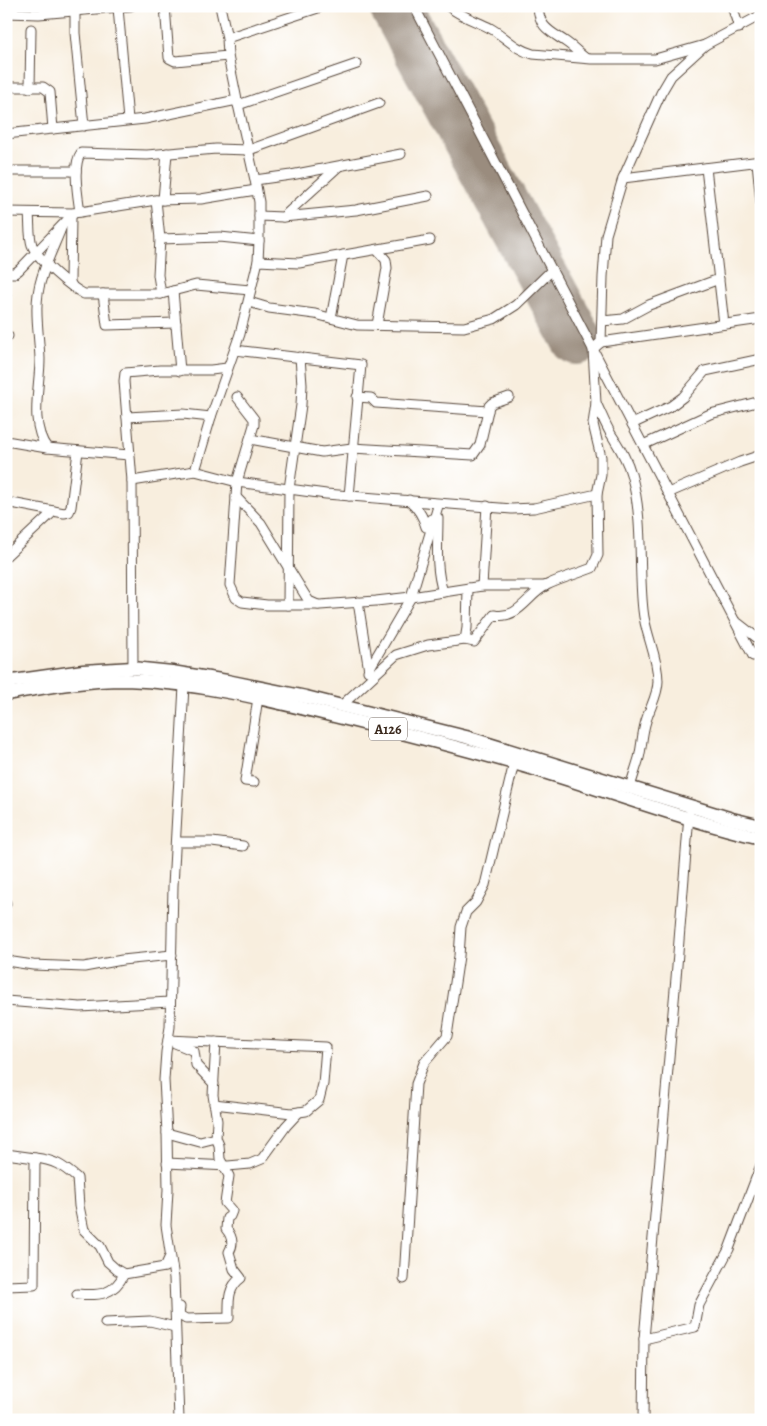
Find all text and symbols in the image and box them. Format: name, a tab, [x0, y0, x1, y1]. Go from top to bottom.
road number: A126	[369, 718, 407, 741]

